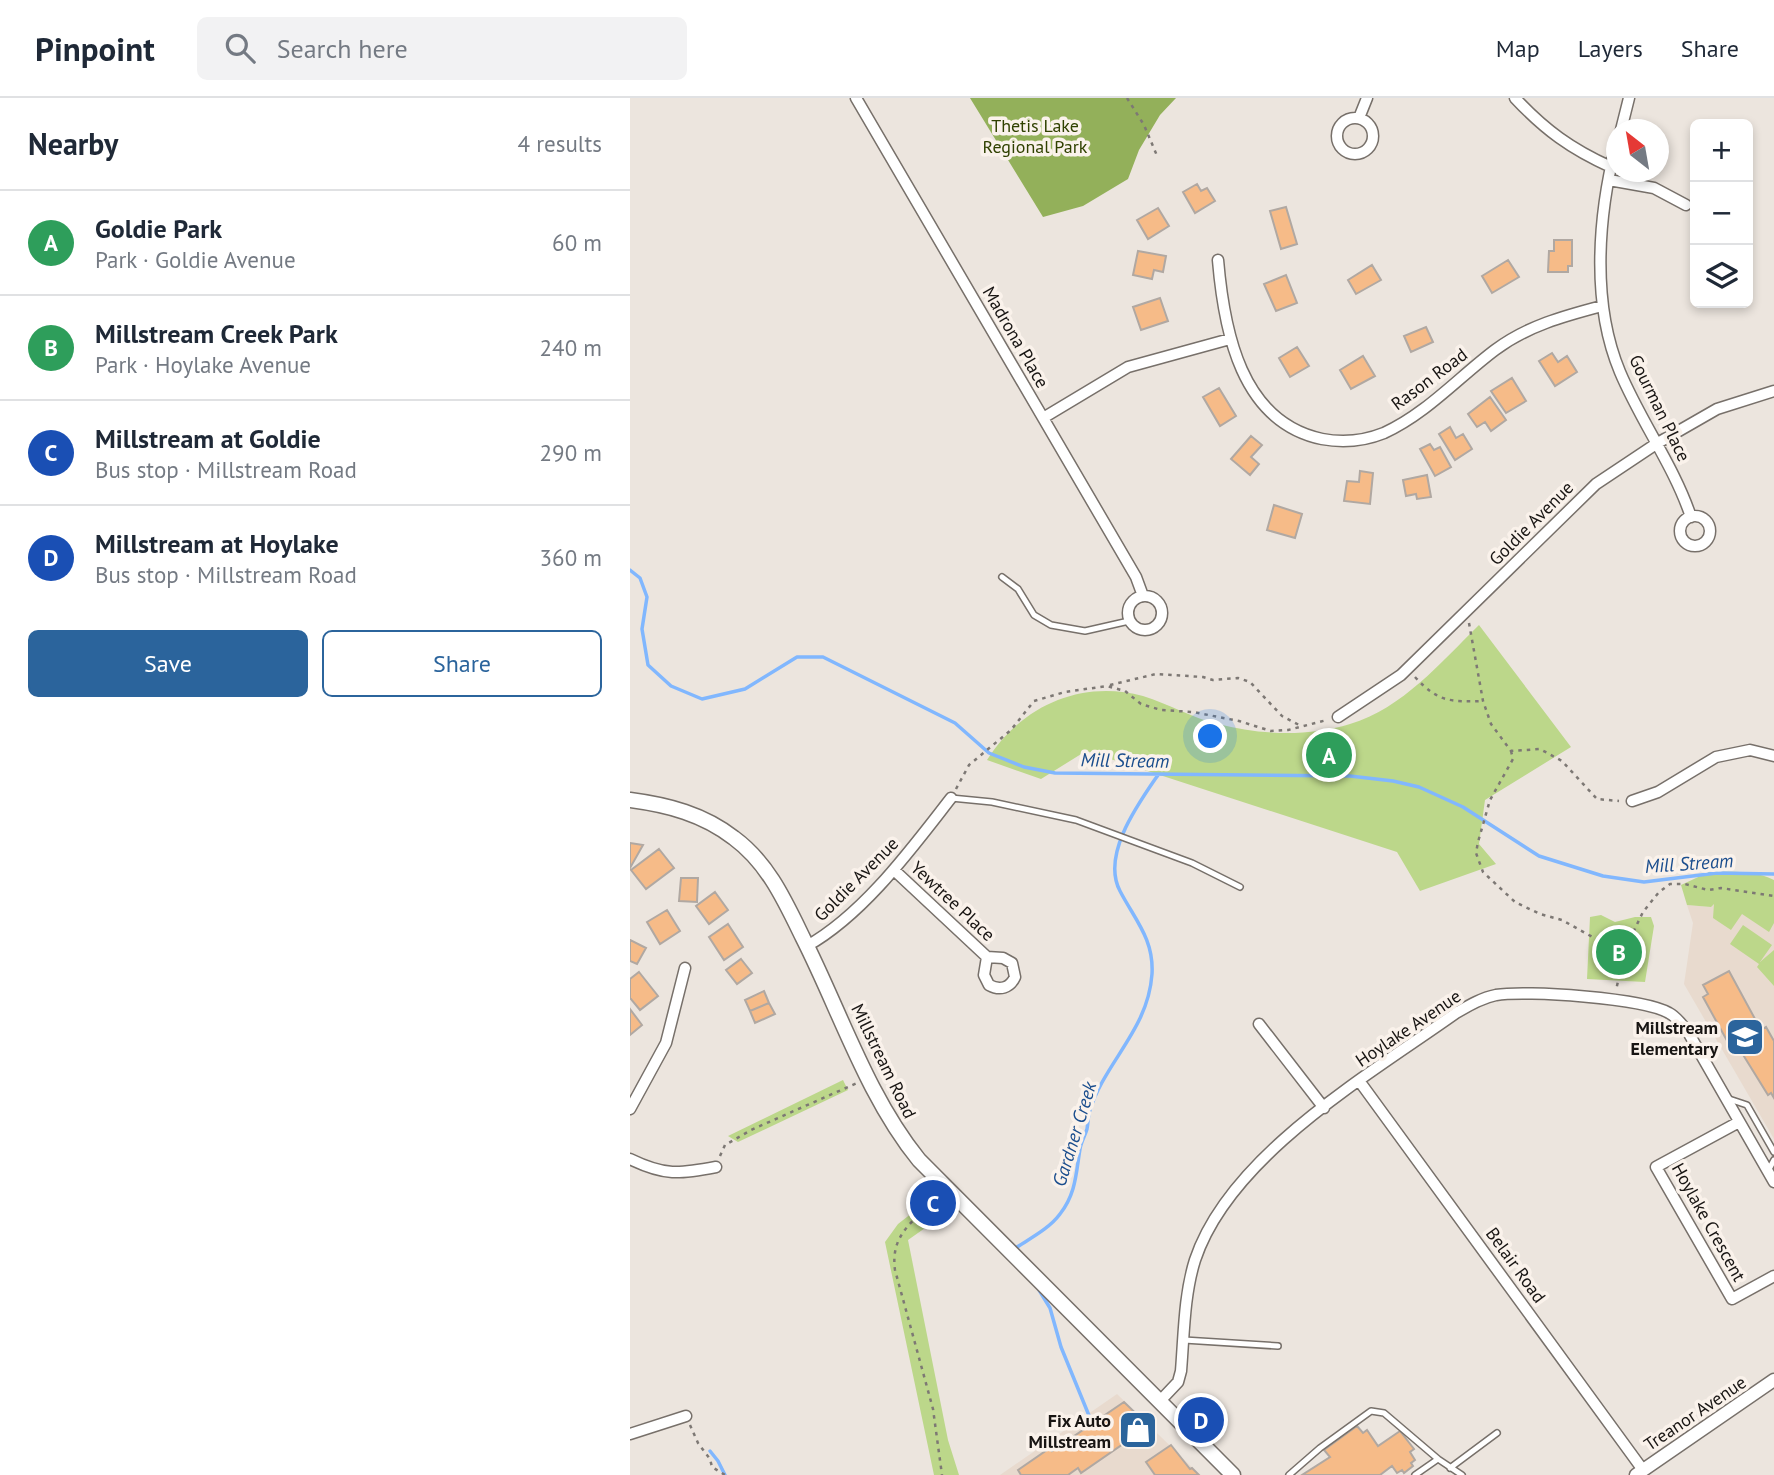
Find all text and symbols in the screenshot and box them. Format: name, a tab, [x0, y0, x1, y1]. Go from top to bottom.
search box	[197, 17, 687, 80]
text: Pinpoint	[35, 27, 155, 70]
icon: search	[221, 29, 259, 67]
text: Search here	[277, 32, 408, 65]
text: Map	[1496, 33, 1540, 64]
text: Layers	[1578, 33, 1643, 64]
text: Share	[1681, 33, 1739, 64]
park label: Thetis Lake Regional Park	[983, 114, 1088, 158]
north arrow	[1606, 119, 1669, 182]
map controls	[1690, 119, 1753, 308]
button: +	[1690, 119, 1753, 182]
text: Nearby	[28, 124, 118, 163]
text: 4 results	[518, 129, 602, 158]
button: −	[1690, 182, 1753, 245]
text: Goldie Park	[95, 212, 222, 245]
text: A	[44, 228, 58, 257]
text: 60 m	[552, 228, 602, 257]
text: Park · Goldie Avenue	[95, 245, 296, 274]
button: layers	[1690, 245, 1753, 308]
street label: Madrona Place	[978, 282, 1054, 392]
text: Millstream Creek Park	[95, 317, 338, 350]
text: B	[44, 333, 58, 362]
text: 240 m	[540, 333, 602, 362]
street label: Rason Road	[1386, 343, 1472, 415]
text: Park · Hoylake Avenue	[95, 350, 311, 379]
street label: Gourman Place	[1624, 351, 1696, 465]
text: Millstream at Goldie	[95, 422, 321, 455]
text: C	[45, 438, 57, 467]
text: 290 m	[540, 438, 602, 467]
text: Bus stop · Millstream Road	[95, 455, 357, 484]
street label: Goldie Avenue	[1484, 476, 1578, 570]
text: Millstream at Hoylake	[95, 527, 339, 560]
text: D	[44, 543, 58, 572]
text: 360 m	[540, 543, 602, 572]
text: Bus stop · Millstream Road	[95, 560, 357, 589]
button: Save	[28, 630, 308, 697]
button: Share	[322, 630, 602, 697]
your location	[1193, 719, 1227, 753]
pin: A	[1306, 729, 1352, 781]
water label: Mill Stream	[1080, 747, 1170, 773]
street label: Goldie Avenue	[809, 832, 903, 926]
water label: Mill Stream	[1644, 848, 1734, 878]
street label: Yewtree Place	[906, 856, 1000, 946]
pin: B	[1596, 926, 1642, 978]
street label: Hoylake Avenue	[1351, 984, 1465, 1072]
street label: Millstream Road	[846, 1000, 922, 1122]
place label: Millstream Elementary	[1631, 1016, 1718, 1060]
school or university icon: Millstream Elementary	[1724, 1016, 1766, 1058]
water label: Gardner Creek	[1047, 1077, 1102, 1189]
street label: Hoylake Crescent	[1667, 1159, 1751, 1285]
pin: C	[910, 1177, 956, 1229]
street label: Belair Road	[1481, 1223, 1551, 1307]
street label: Treanor Avenue	[1640, 1370, 1750, 1456]
pin: D	[1178, 1394, 1224, 1446]
place label: Fix Auto Millstream	[1028, 1409, 1111, 1453]
shop icon: Fix Auto Millstream	[1117, 1409, 1159, 1451]

